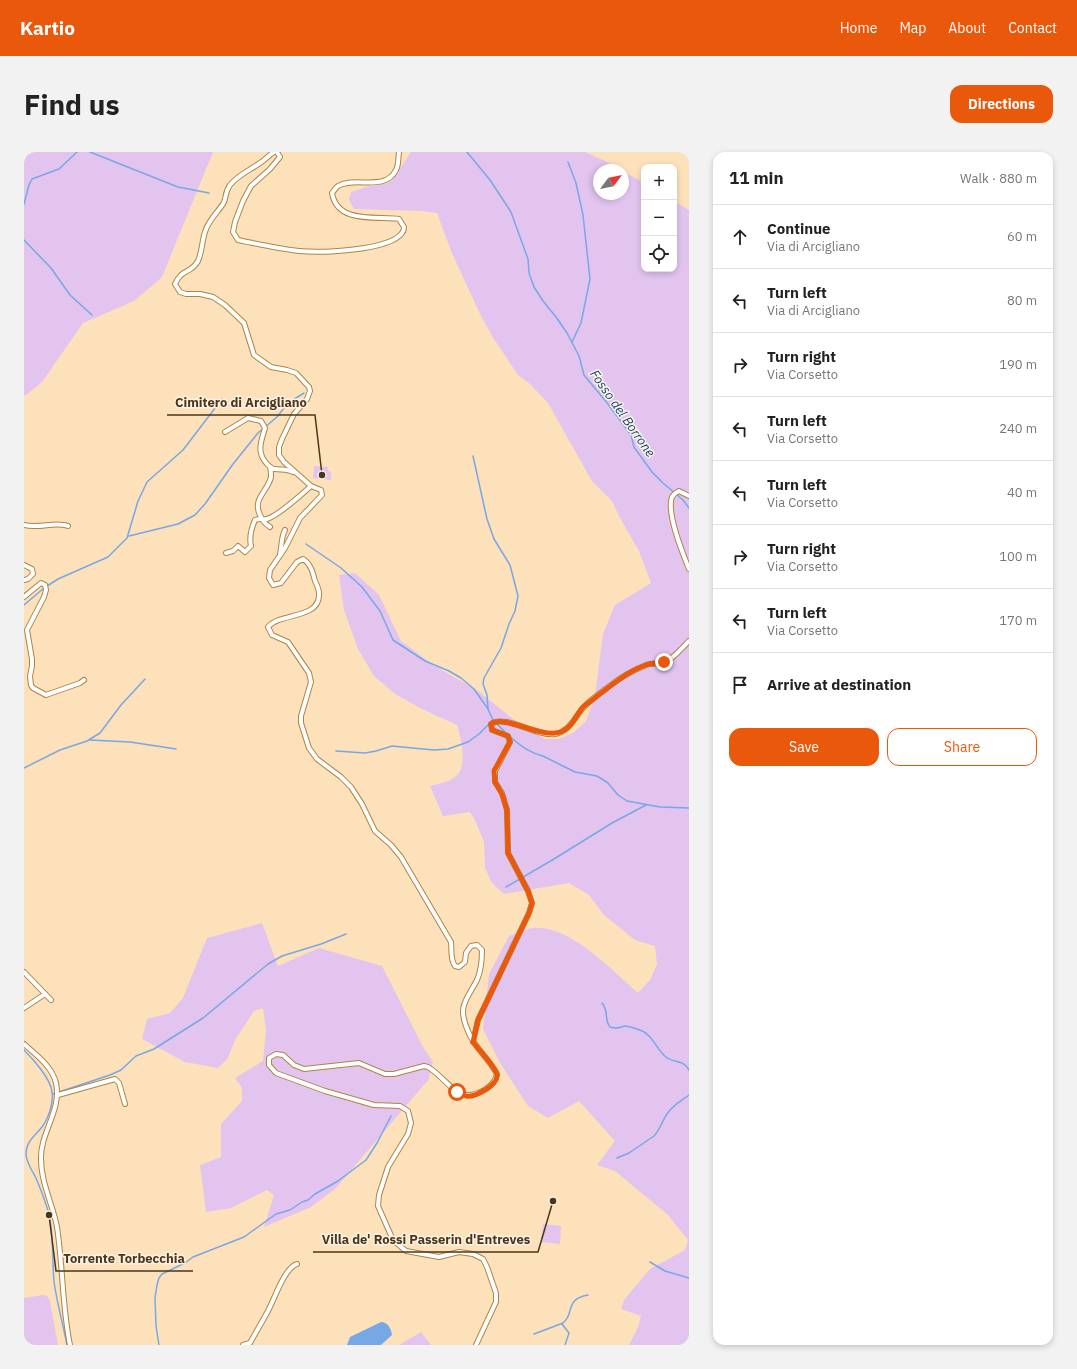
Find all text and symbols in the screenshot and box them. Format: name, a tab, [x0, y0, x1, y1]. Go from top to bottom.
text: Kartio	[20, 16, 75, 40]
text: Home	[840, 19, 877, 37]
text: Map	[899, 19, 926, 37]
text: About	[948, 19, 986, 37]
text: Contact	[1008, 19, 1057, 37]
button: Directions	[950, 85, 1053, 123]
text: Find us	[24, 86, 120, 123]
north arrow	[593, 164, 629, 200]
map controls	[641, 164, 677, 272]
button: +	[641, 164, 677, 200]
text: 11 min	[729, 167, 784, 189]
text: Walk · 880 m	[960, 170, 1037, 187]
button: −	[641, 200, 677, 236]
text: Continue	[767, 219, 831, 238]
icon: ahead	[729, 226, 751, 248]
text: 60 m	[1007, 228, 1037, 245]
button: locate	[641, 236, 677, 272]
text: Via di Arcigliano	[767, 238, 860, 255]
text: Turn left	[767, 283, 827, 302]
icon: left	[729, 290, 751, 312]
text: 80 m	[1007, 292, 1037, 309]
text: Via di Arcigliano	[767, 302, 860, 319]
text: Turn right	[767, 347, 836, 366]
icon: right	[729, 354, 751, 376]
text: 190 m	[999, 356, 1037, 373]
water label: Fosso del Borrone	[586, 366, 659, 461]
text: Via Corsetto	[767, 366, 838, 383]
callout: Cimitero di Arcigliano	[167, 390, 315, 415]
text: Cimitero di Arcigliano	[175, 394, 307, 411]
text: Turn left	[767, 411, 827, 430]
icon: left	[729, 418, 751, 440]
text: 240 m	[999, 420, 1037, 437]
text: Via Corsetto	[767, 430, 838, 447]
text: Turn left	[767, 475, 827, 494]
icon: left	[729, 482, 751, 504]
text: 40 m	[1007, 484, 1037, 501]
text: Via Corsetto	[767, 494, 838, 511]
text: Turn right	[767, 539, 836, 558]
icon: right	[729, 546, 751, 568]
text: 100 m	[999, 548, 1037, 565]
text: Via Corsetto	[767, 558, 838, 575]
text: Turn left	[767, 603, 827, 622]
icon: left	[729, 610, 751, 632]
text: 170 m	[999, 612, 1037, 629]
text: Via Corsetto	[767, 622, 838, 639]
route end	[655, 653, 673, 671]
icon: arrive	[729, 674, 751, 696]
text: Arrive at destination	[767, 675, 911, 694]
button: Save	[729, 728, 879, 766]
button: Share	[887, 728, 1037, 766]
route start	[448, 1083, 466, 1101]
callout: Villa de' Rossi Passerin d'Entreves	[313, 1227, 538, 1252]
text: Villa de' Rossi Passerin d'Entreves	[322, 1231, 531, 1248]
callout: Torrente Torbecchia	[56, 1246, 193, 1271]
text: Torrente Torbecchia	[63, 1250, 185, 1267]

